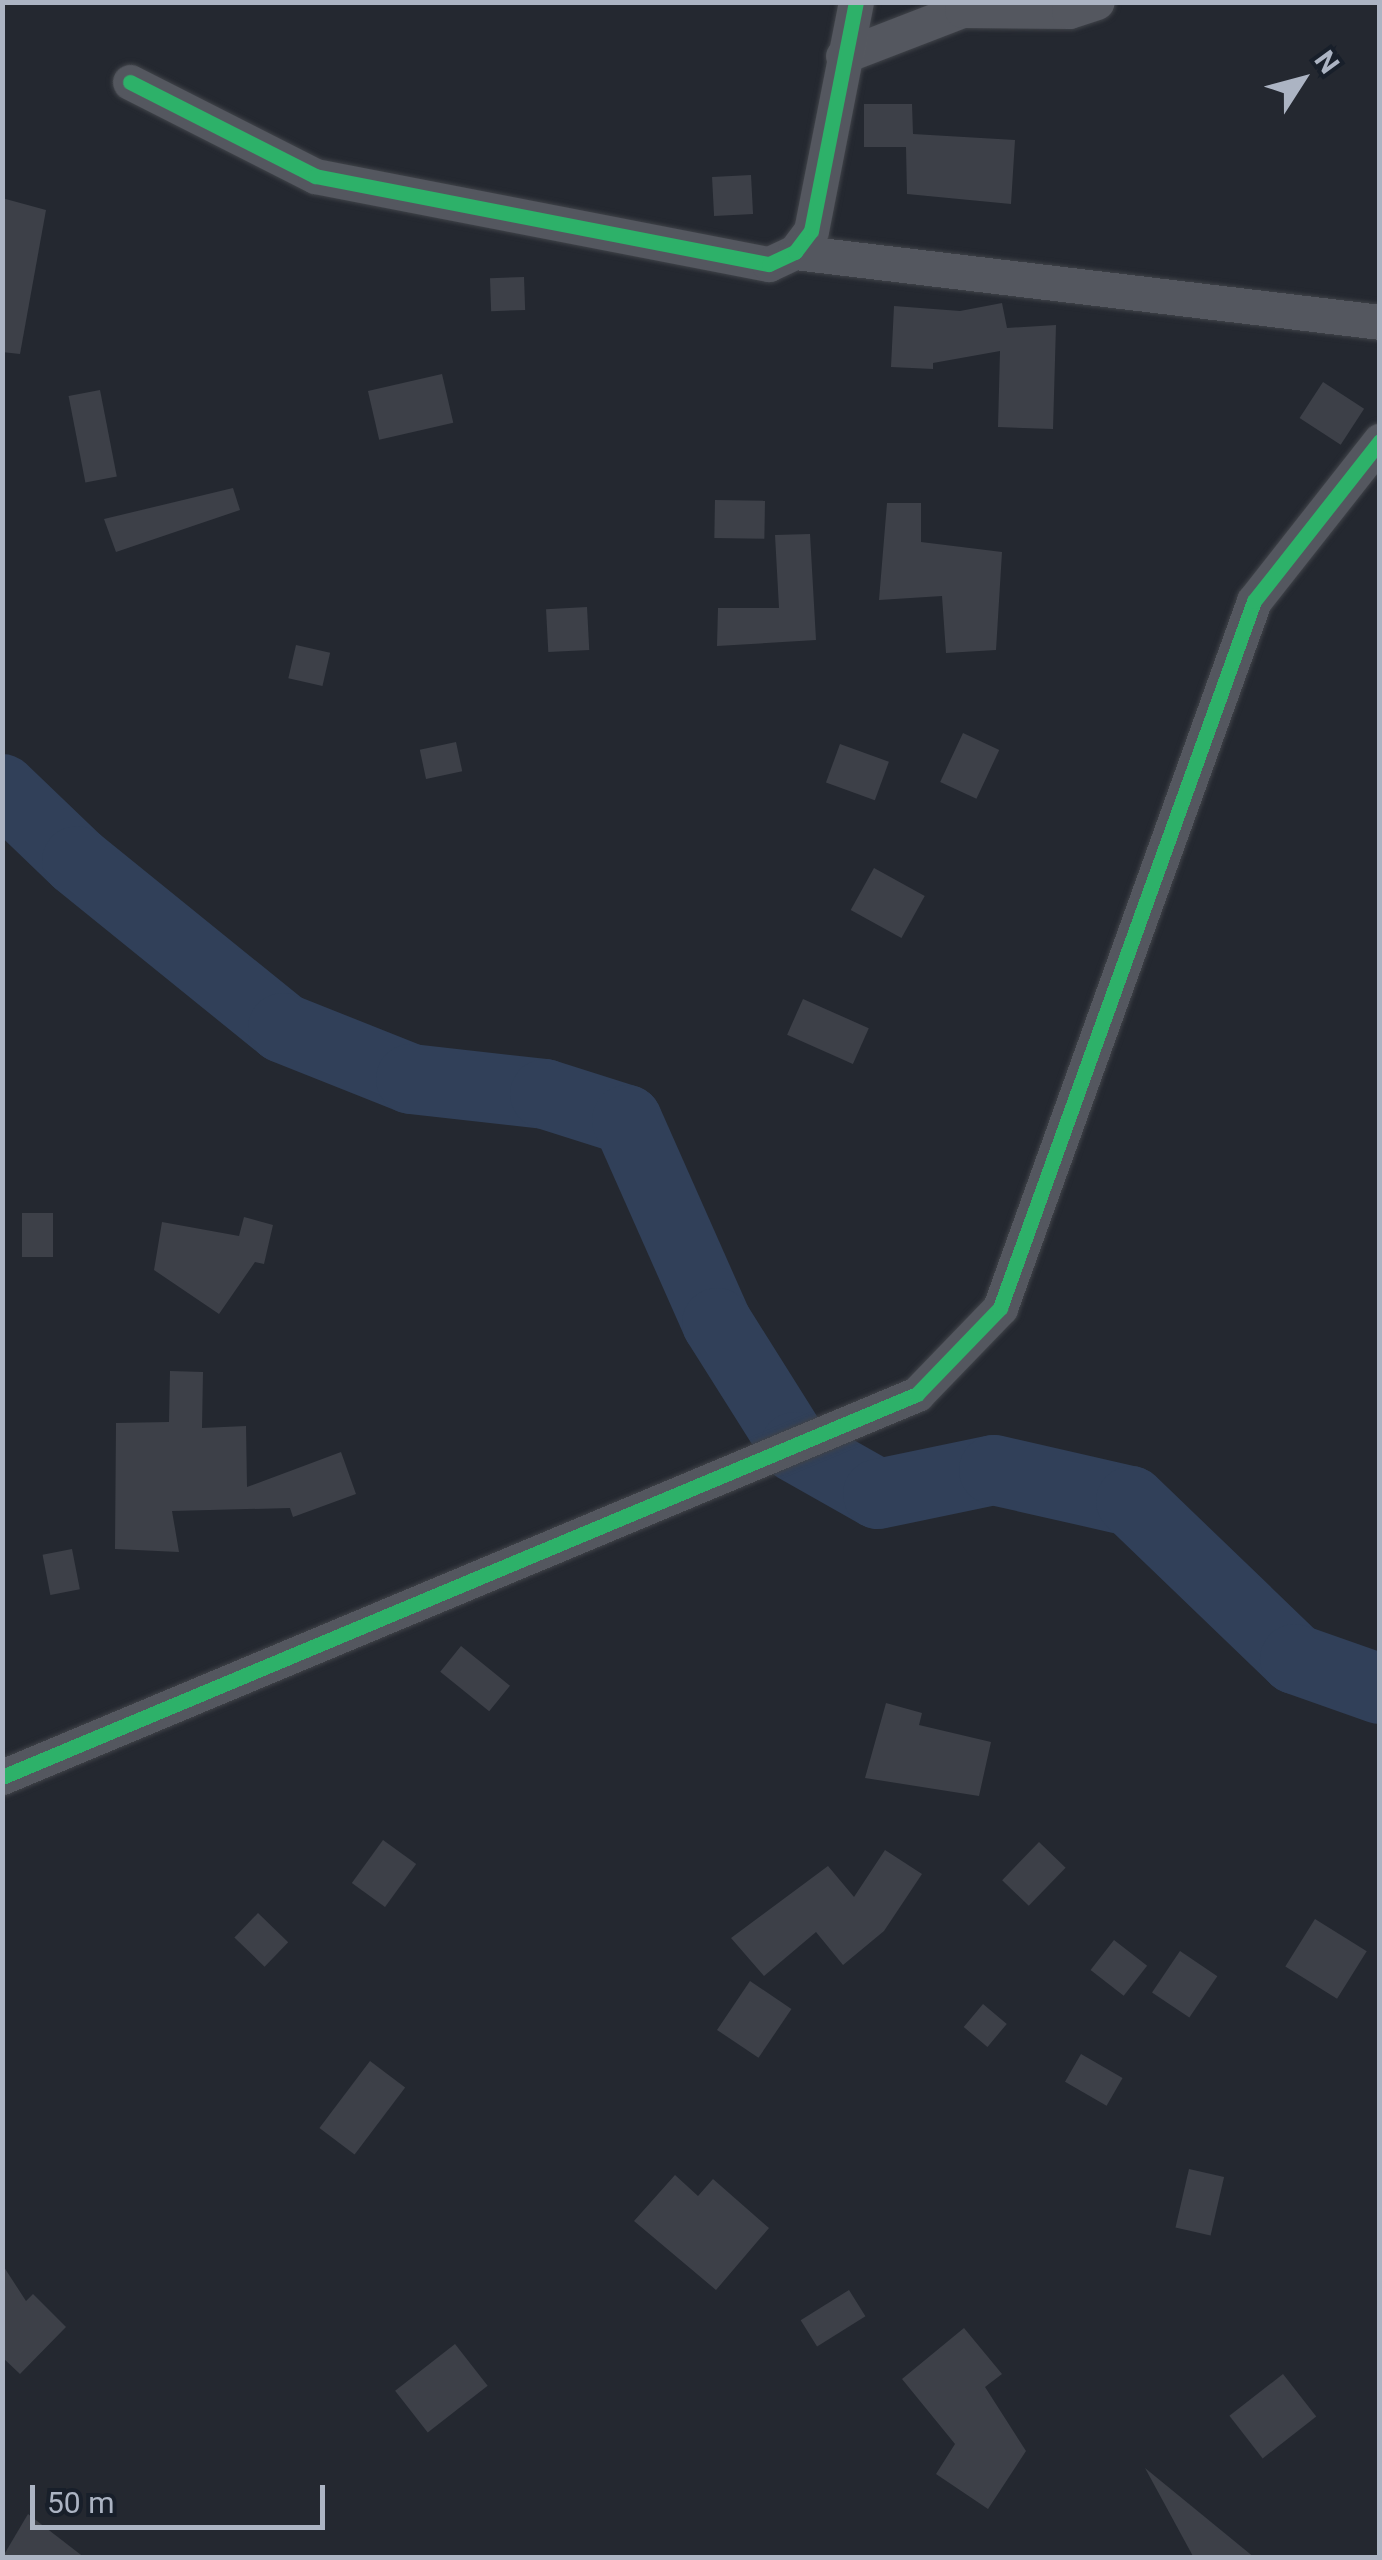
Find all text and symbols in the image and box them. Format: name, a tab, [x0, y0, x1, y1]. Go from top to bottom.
north arrow	[1252, 30, 1352, 130]
text: N	[1308, 44, 1346, 80]
scale bar	[35, 2465, 330, 2527]
text: 50 m	[47, 2485, 114, 2520]

